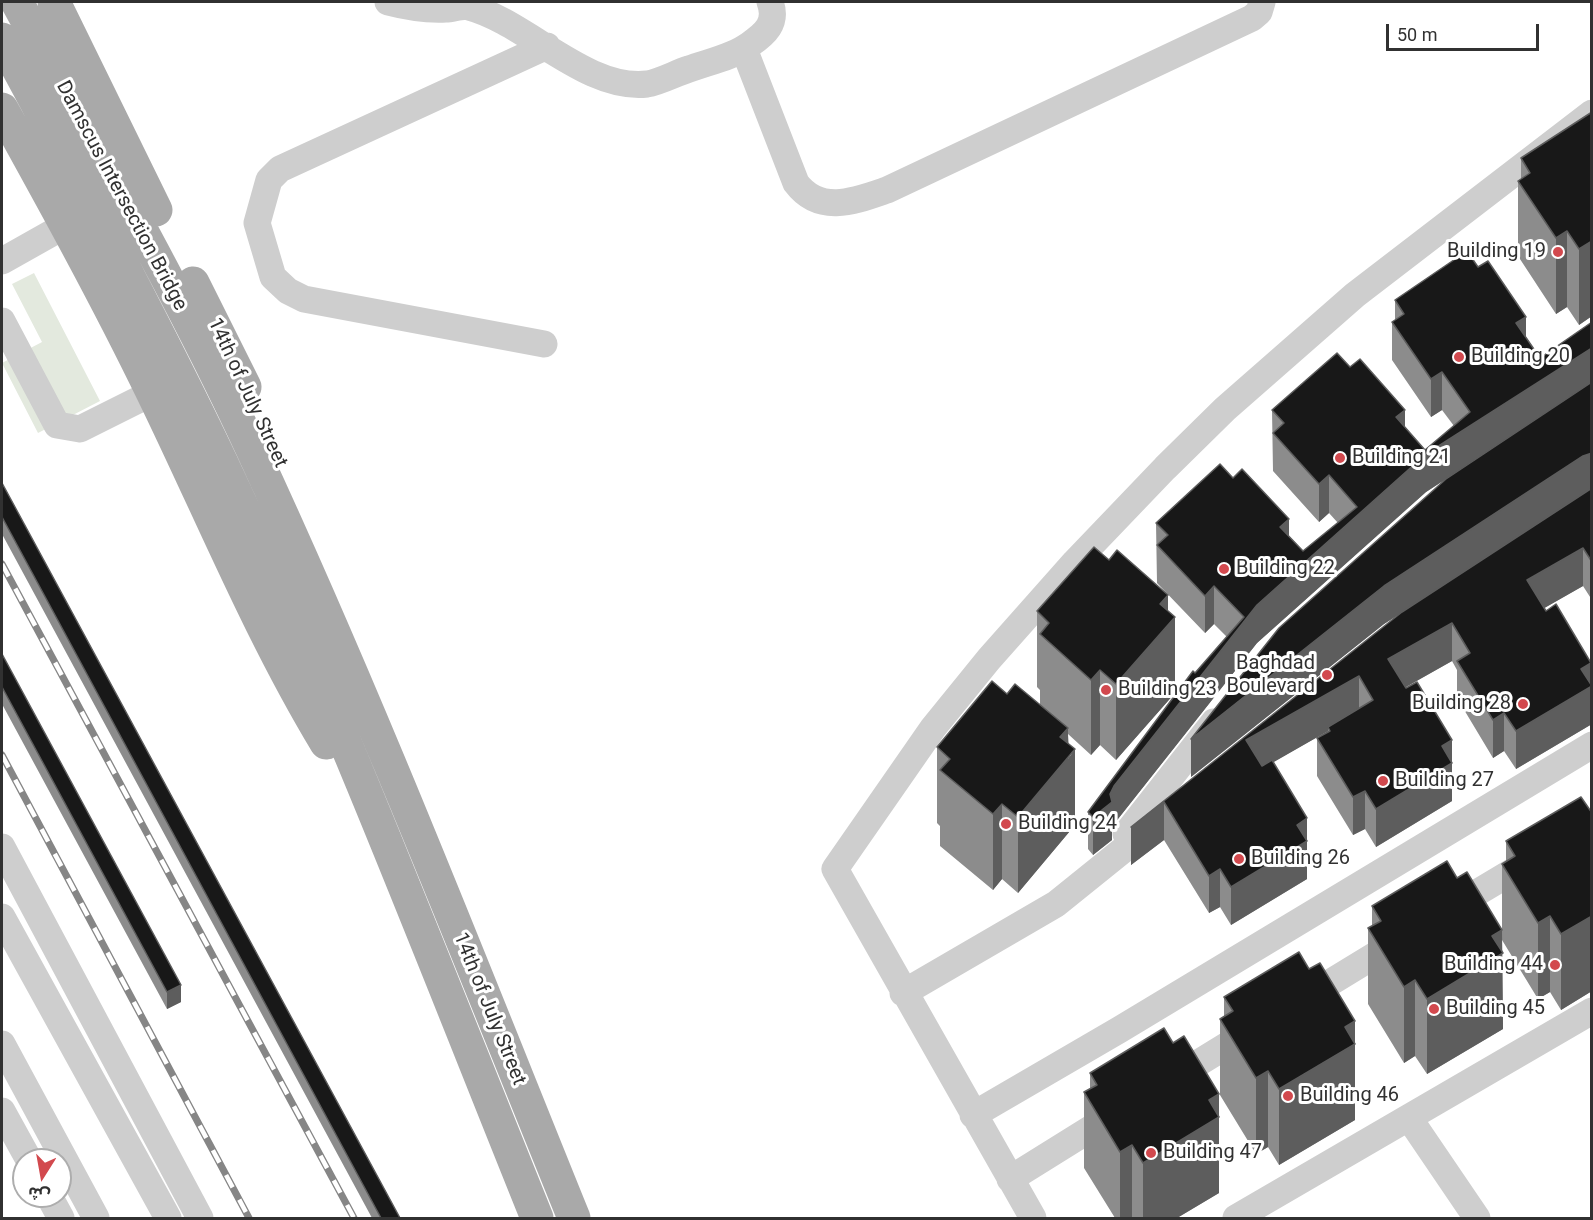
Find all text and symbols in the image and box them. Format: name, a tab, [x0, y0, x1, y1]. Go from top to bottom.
scale bar	[1389, 12, 1542, 50]
text: 50 m	[1397, 24, 1437, 45]
street label: Damscus Intersection Bridge	[50, 77, 192, 315]
place label: Building 19	[1447, 240, 1546, 264]
marker: Building 19	[1551, 245, 1565, 259]
street label: 14th of July Street	[202, 314, 292, 472]
place label: Building 20	[1471, 345, 1570, 369]
marker: Building 20	[1452, 350, 1466, 364]
place label: Building 21	[1352, 446, 1451, 470]
marker: Building 21	[1333, 451, 1347, 465]
place label: Building 22	[1236, 557, 1335, 581]
marker: Building 22	[1217, 562, 1231, 576]
place label: Baghdad Boulevard	[1226, 652, 1315, 699]
marker: Baghdad Boulevard	[1320, 668, 1334, 682]
place label: Building 23	[1118, 678, 1217, 702]
marker: Building 23	[1099, 683, 1113, 697]
place label: Building 28	[1412, 692, 1511, 716]
marker: Building 28	[1516, 697, 1530, 711]
place label: Building 27	[1395, 769, 1494, 793]
marker: Building 27	[1376, 774, 1390, 788]
place label: Building 24	[1018, 812, 1117, 836]
marker: Building 24	[999, 817, 1013, 831]
place label: Building 26	[1251, 847, 1350, 871]
marker: Building 26	[1232, 852, 1246, 866]
street label: 14th of July Street	[447, 929, 531, 1089]
place label: Building 44	[1444, 953, 1543, 977]
marker: Building 44	[1548, 958, 1562, 972]
place label: Building 45	[1446, 997, 1545, 1021]
marker: Building 45	[1427, 1002, 1441, 1016]
place label: Building 46	[1300, 1084, 1399, 1108]
marker: Building 46	[1281, 1089, 1295, 1103]
place label: Building 47	[1163, 1141, 1262, 1165]
marker: Building 47	[1144, 1146, 1158, 1160]
north arrow	[12, 1148, 72, 1208]
text: ش	[26, 1183, 51, 1206]

